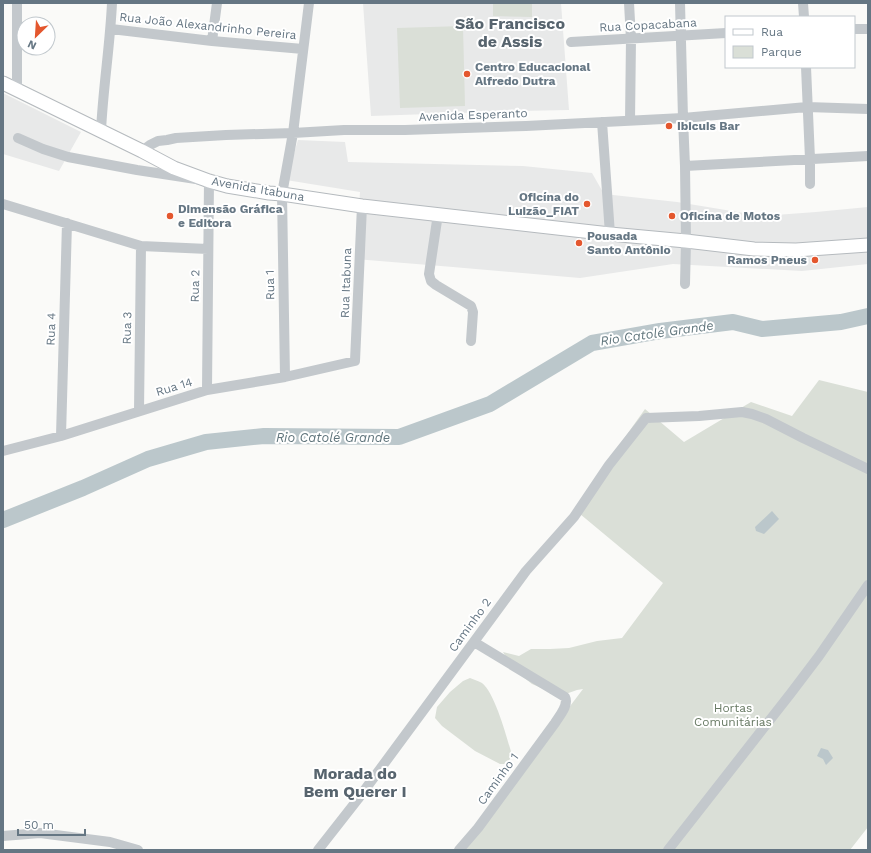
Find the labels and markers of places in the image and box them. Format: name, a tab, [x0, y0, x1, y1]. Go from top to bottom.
place label: Centro Educacional Alfredo Dutra	[475, 60, 590, 88]
marker: Centro Educacional Alfredo Dutra	[462, 69, 472, 79]
place label: Ibicuis Bar	[677, 119, 741, 133]
marker: Ibicuis Bar	[664, 121, 674, 131]
place label: Oficína do Luizão_FIAT	[508, 190, 579, 218]
marker: Oficína do Luizão_FIAT	[582, 199, 592, 209]
place label: Dimensão Gráfica e Editora	[178, 202, 283, 230]
place label: Oficína de Motos	[680, 209, 781, 223]
marker: Dimensão Gráfica e Editora	[165, 211, 175, 221]
marker: Oficína de Motos	[667, 211, 677, 221]
place label: Pousada Santo Antônio	[587, 229, 671, 257]
marker: Pousada Santo Antônio	[574, 238, 584, 248]
place label: Ramos Pneus	[727, 253, 808, 267]
marker: Ramos Pneus	[810, 255, 820, 265]

